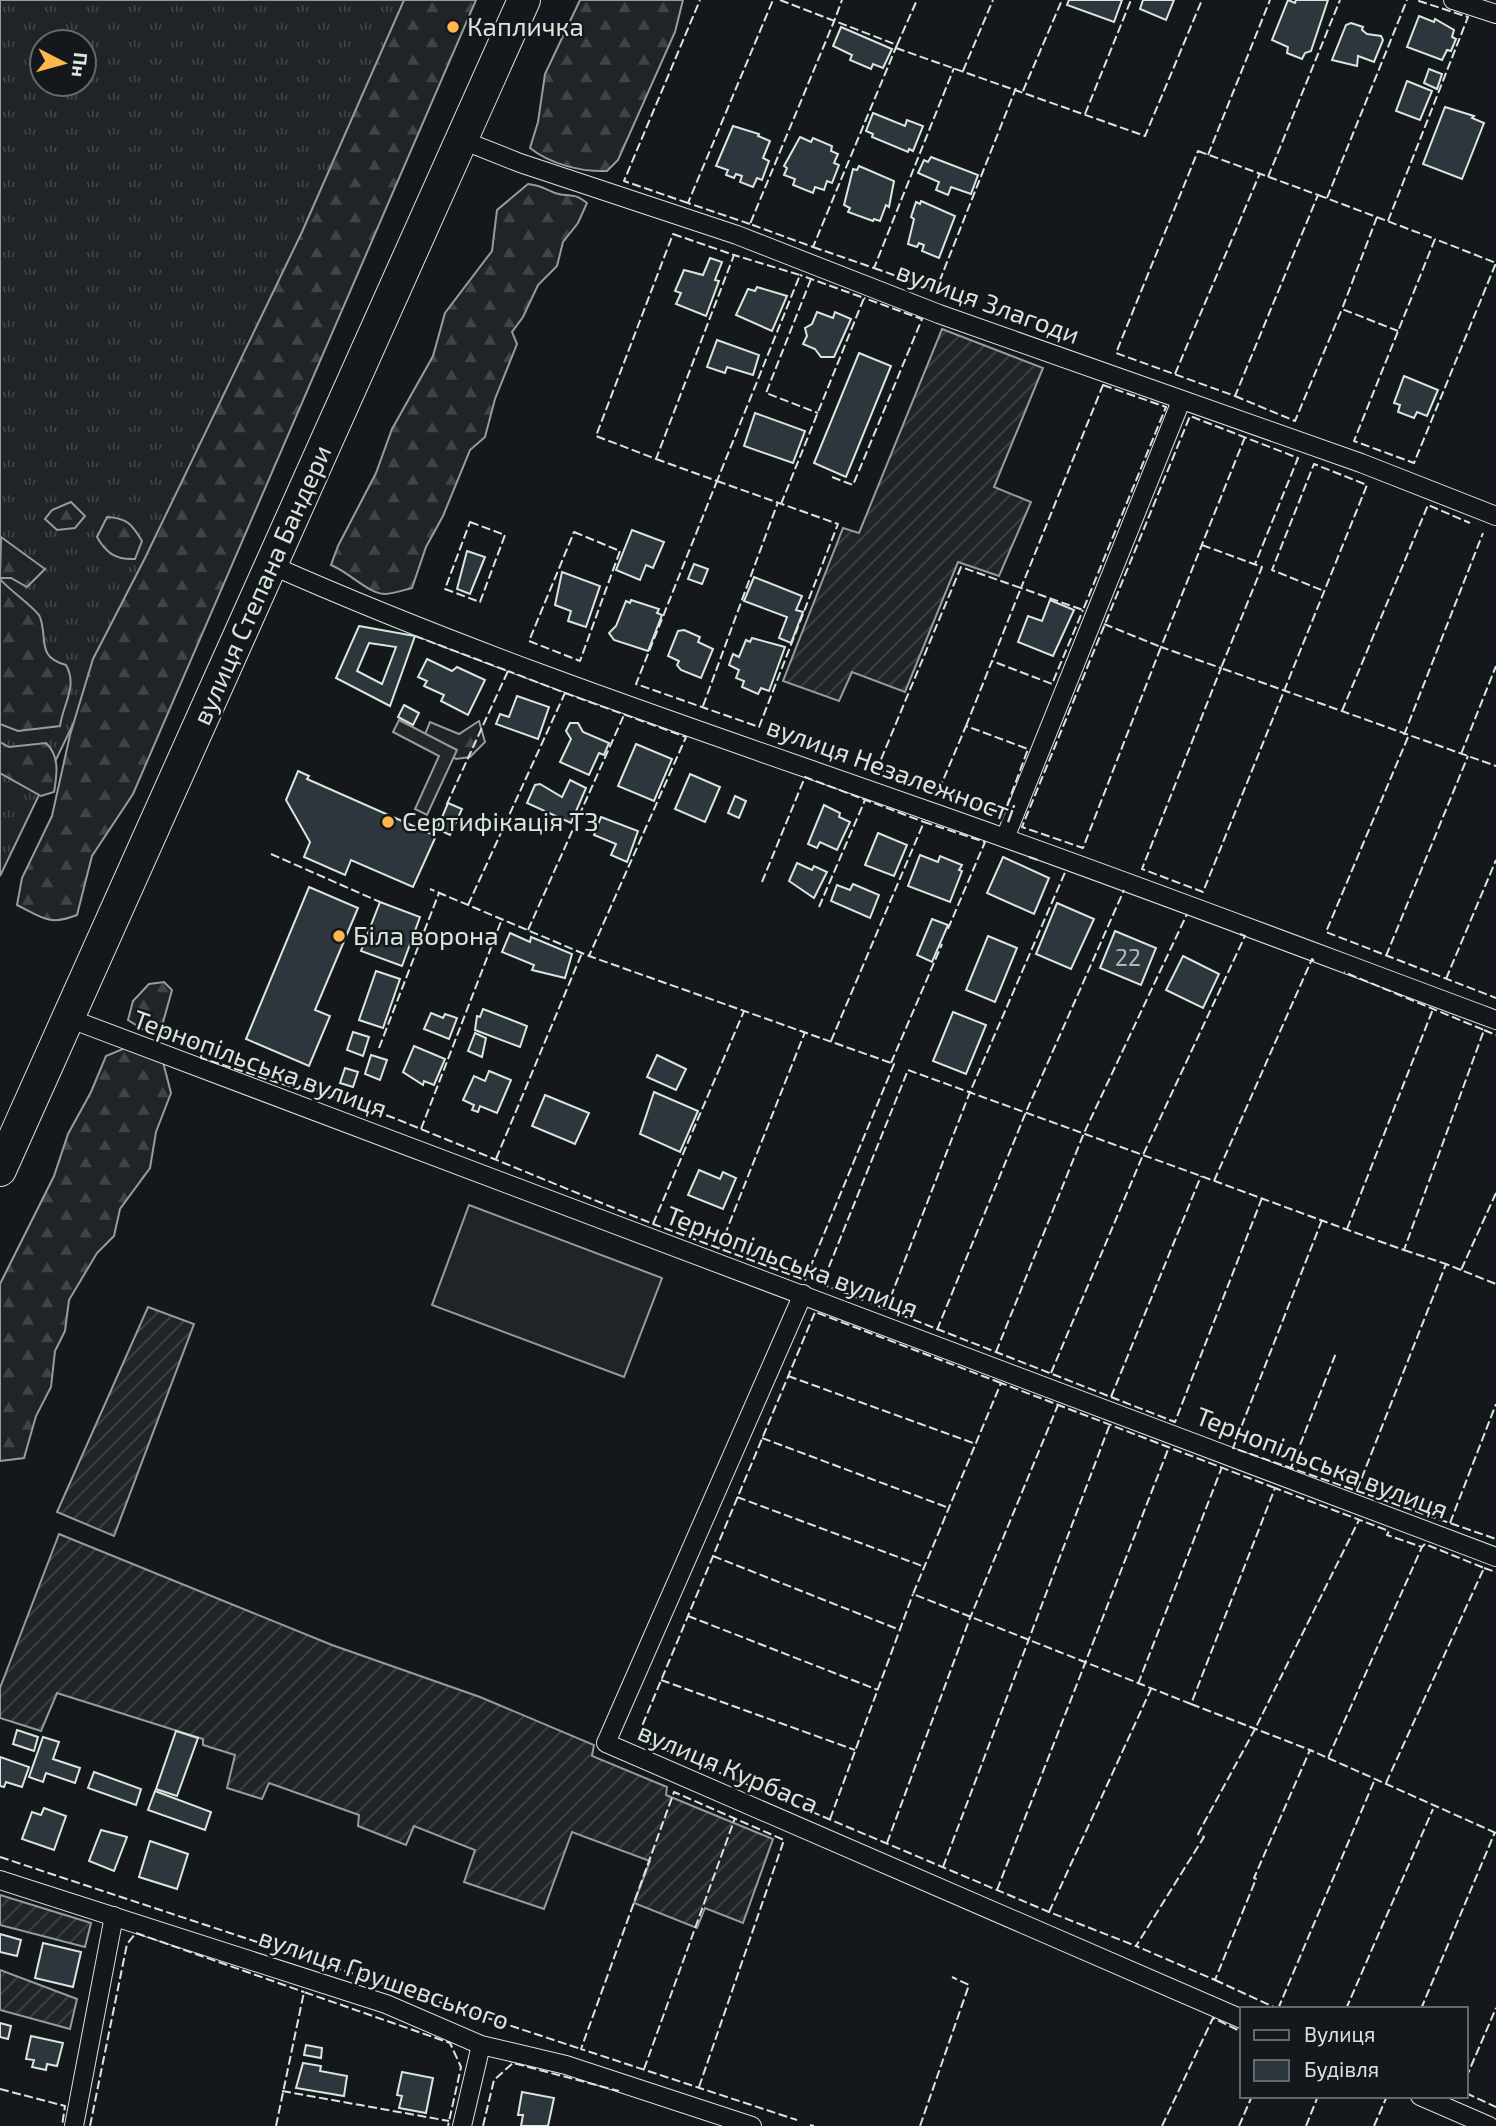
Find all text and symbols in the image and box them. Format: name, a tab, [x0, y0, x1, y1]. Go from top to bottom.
place label: Капличка	[467, 10, 584, 41]
marker: Капличка	[445, 19, 461, 35]
north arrow	[28, 28, 98, 98]
text: Пн	[68, 51, 93, 78]
street label: вулиця Злагоди	[892, 254, 1084, 350]
street label: вулиця Степана Бандери	[185, 440, 337, 730]
street label: вулиця Незалежності	[763, 709, 1020, 829]
place label: Сертифікація ТЗ	[402, 805, 599, 836]
marker: Сертифікація ТЗ	[380, 814, 396, 830]
place label: Біла ворона	[353, 919, 499, 950]
marker: Біла ворона	[331, 928, 347, 944]
house number: 22	[1115, 943, 1141, 971]
street label: Тернопільська вулиця	[129, 1002, 392, 1124]
street label: Тернопільська вулиця	[662, 1198, 923, 1324]
street label: Тернопільська вулиця	[1192, 1399, 1453, 1525]
street label: вулиця Курбаса	[633, 1715, 824, 1820]
street label: вулиця Грушевського	[255, 1920, 514, 2036]
legend	[1240, 2007, 1468, 2098]
text: Вулиця	[1304, 2021, 1375, 2047]
text: Будівля	[1304, 2056, 1379, 2082]

